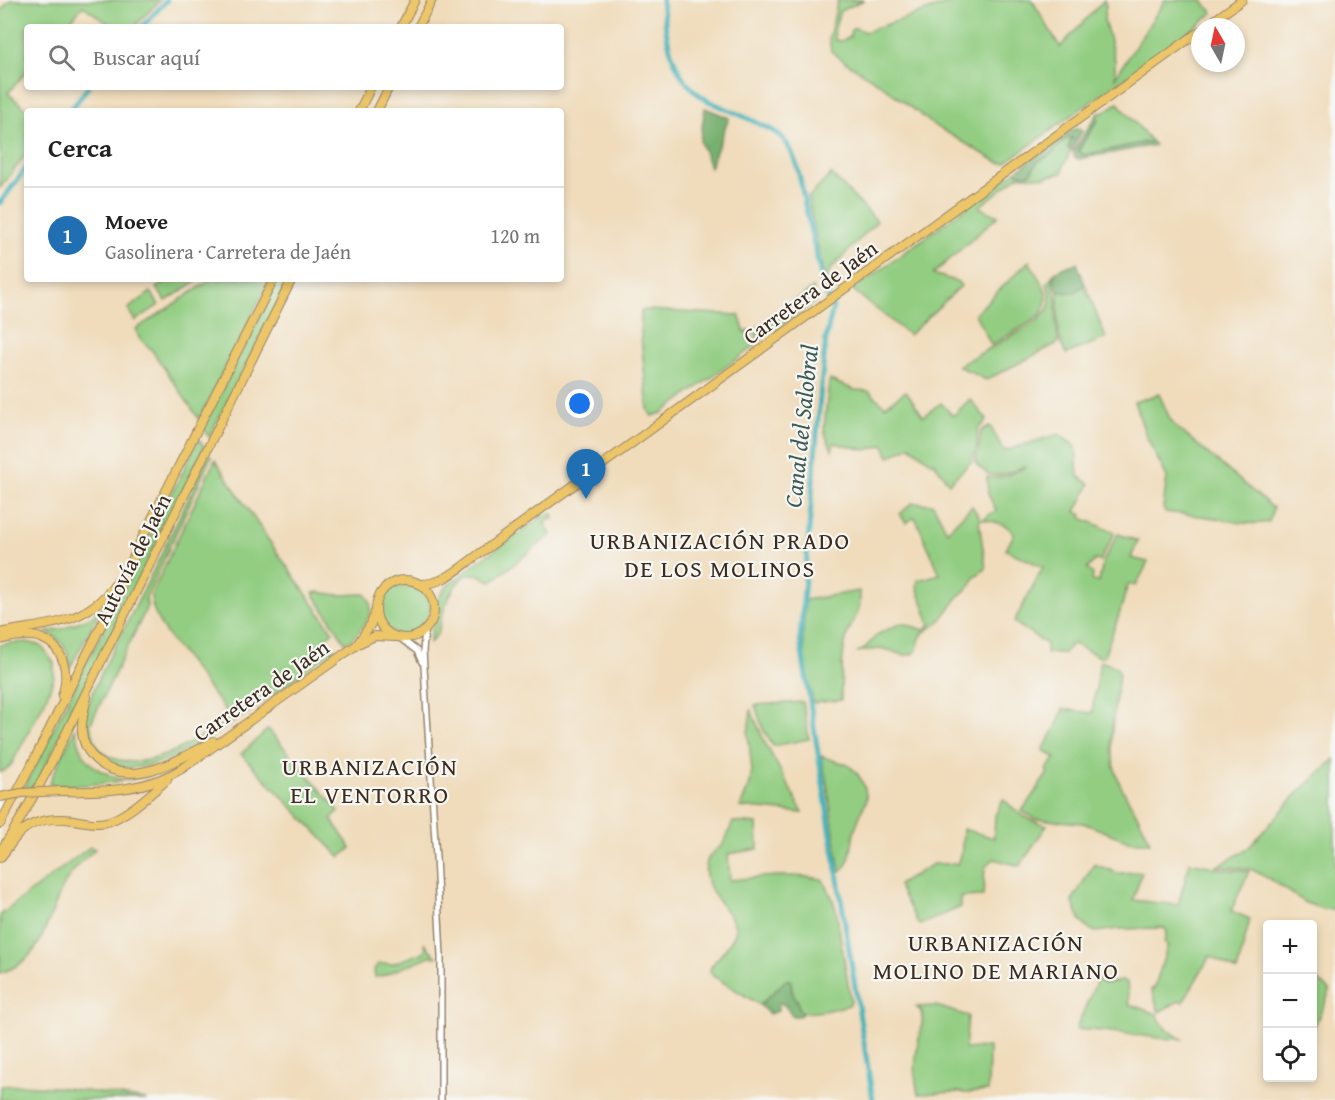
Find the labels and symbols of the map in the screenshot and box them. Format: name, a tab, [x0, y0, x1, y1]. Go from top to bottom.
north arrow	[1191, 18, 1245, 72]
street label: Carretera de Jaén	[736, 232, 884, 352]
water label: Canal del Salobral	[775, 343, 827, 509]
your location	[565, 389, 594, 418]
pin: 1	[566, 450, 606, 499]
street label: Autovía de Jaén	[85, 487, 179, 630]
district label: URBANIZACIÓN PRADO DE LOS MOLINOS	[589, 523, 851, 586]
street label: Carretera de Jaén	[186, 631, 336, 749]
district label: URBANIZACIÓN EL VENTORRO	[282, 749, 458, 812]
district label: URBANIZACIÓN MOLINO DE MARIANO	[873, 925, 1119, 988]

